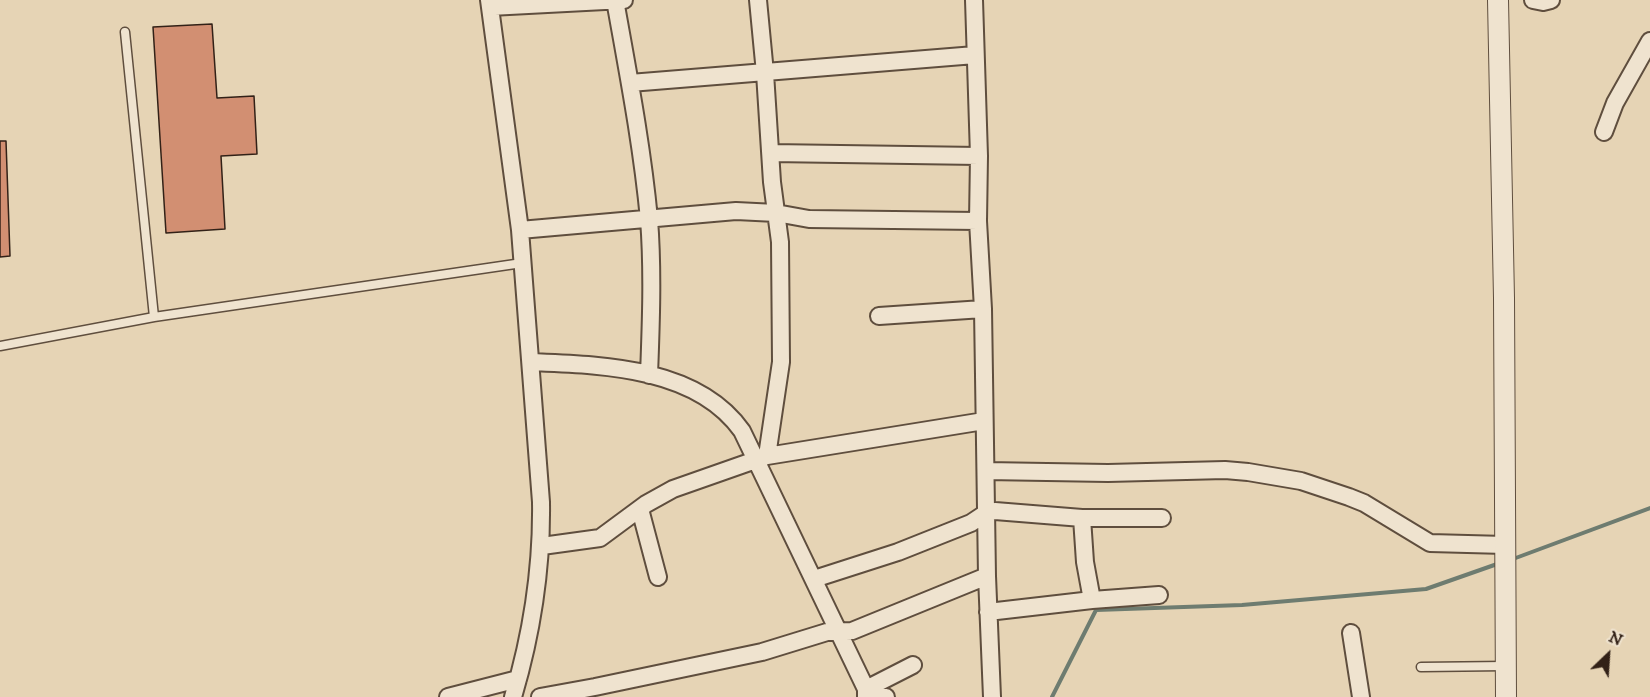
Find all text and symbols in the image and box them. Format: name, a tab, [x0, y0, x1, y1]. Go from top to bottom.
north arrow	[1578, 625, 1638, 685]
text: N	[1605, 627, 1626, 651]

